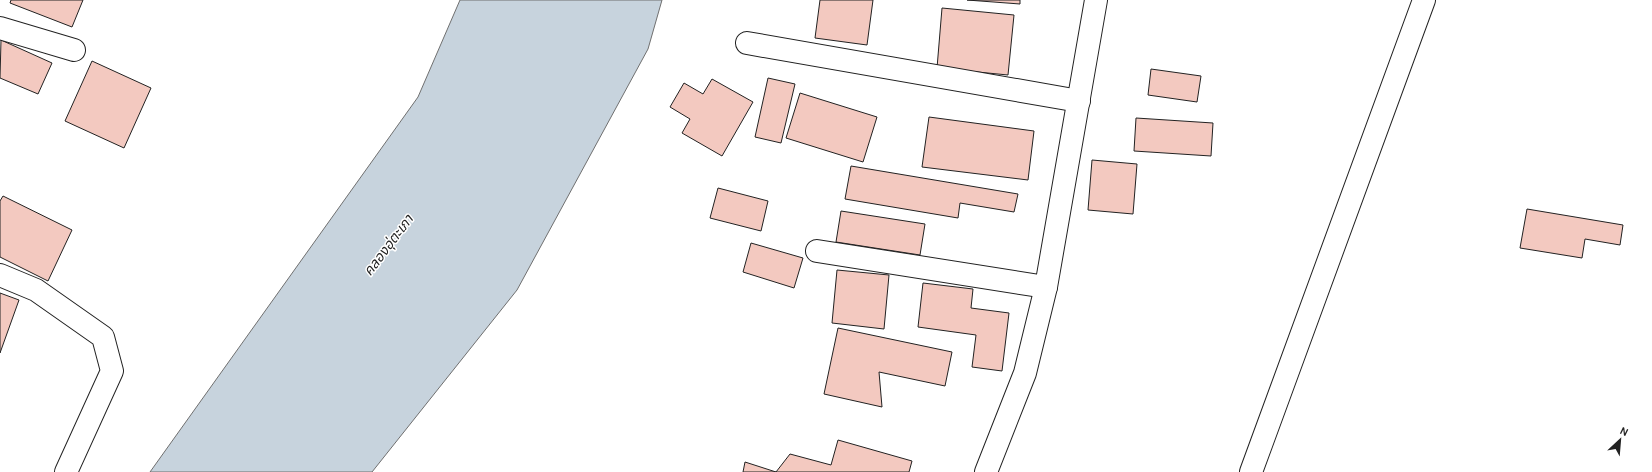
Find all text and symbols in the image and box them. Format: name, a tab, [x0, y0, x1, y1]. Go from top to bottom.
water label: คลองอุ่ตะเภา	[360, 210, 418, 279]
north arrow	[1600, 420, 1640, 460]
text: N	[1618, 424, 1631, 439]

